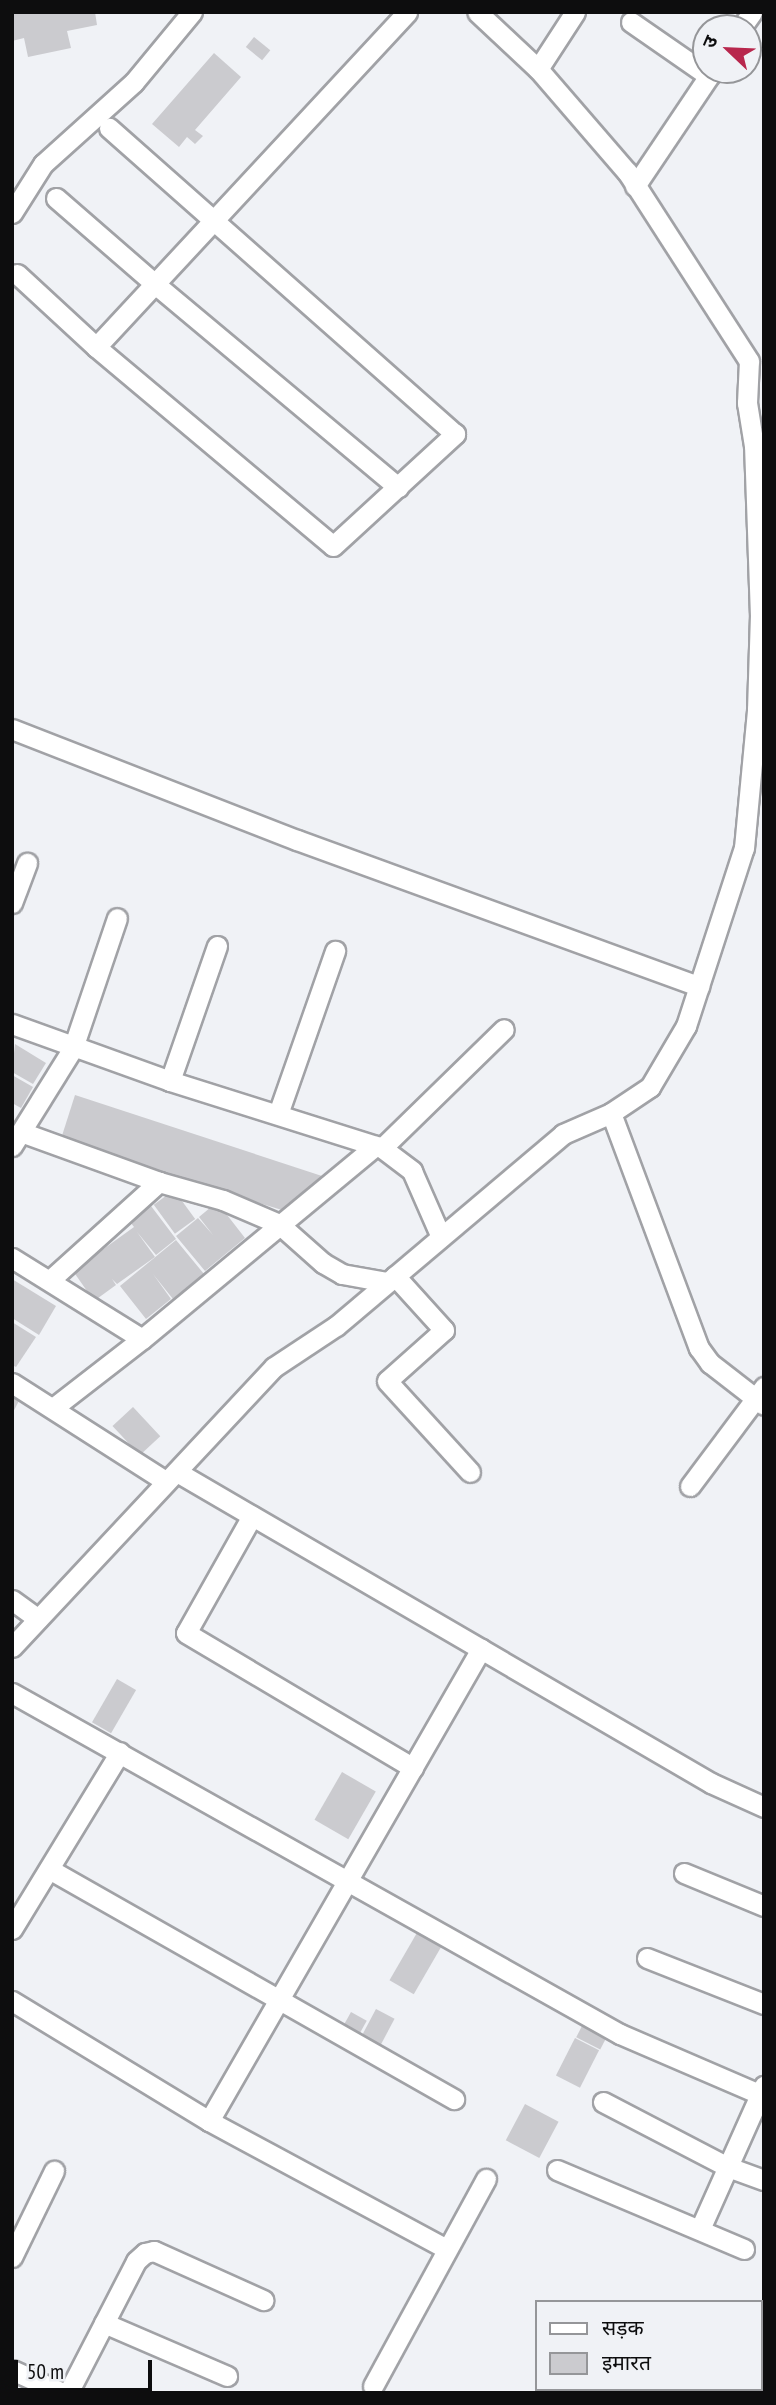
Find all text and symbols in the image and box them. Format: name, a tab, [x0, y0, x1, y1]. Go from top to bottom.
north arrow	[692, 14, 762, 84]
text: उ	[696, 32, 723, 51]
legend	[534, 2300, 762, 2391]
text: सड़क	[602, 2314, 644, 2341]
scale bar	[18, 2346, 156, 2390]
text: इमारत	[602, 2349, 651, 2376]
text: 50 m	[27, 2358, 64, 2385]

